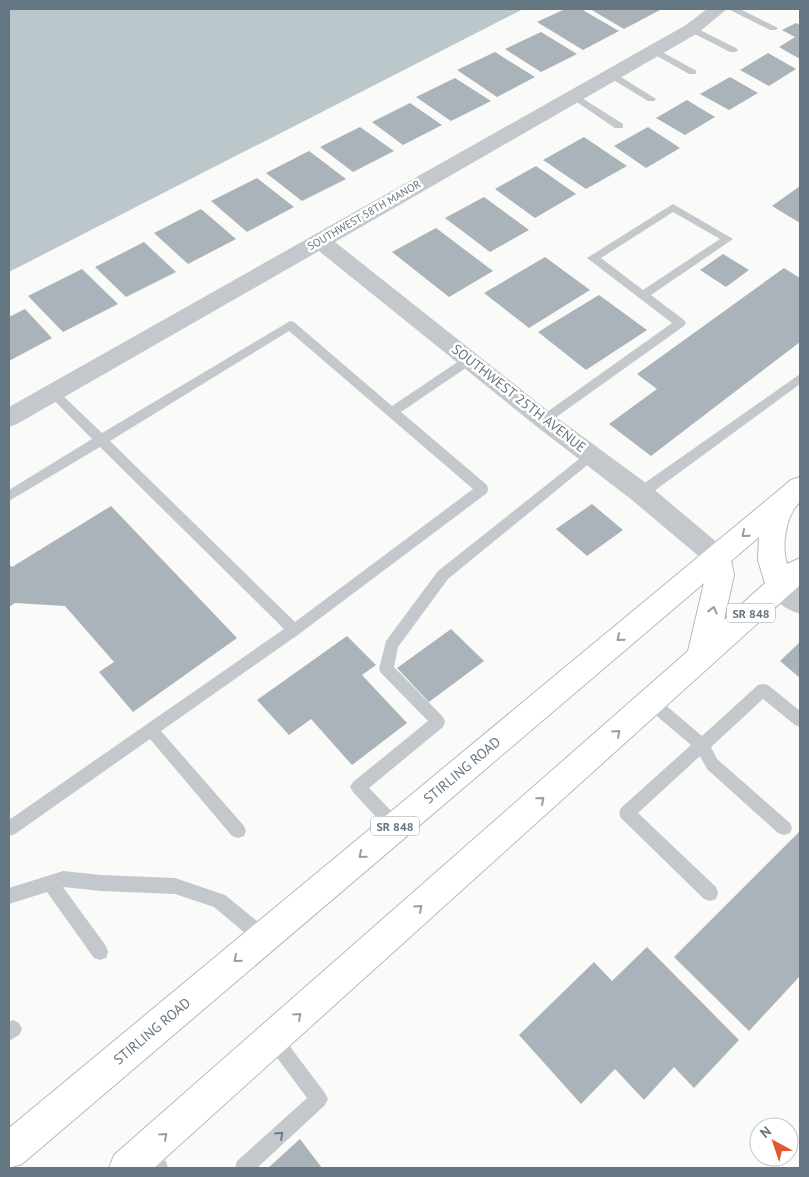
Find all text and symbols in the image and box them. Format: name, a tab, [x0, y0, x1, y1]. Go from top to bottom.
street label: SOUTHWEST 58TH MANOR	[305, 177, 424, 253]
street label: SOUTHWEST 25TH AVENUE	[448, 340, 590, 456]
one-way arrow	[741, 528, 750, 537]
road number: SR 848	[727, 604, 775, 622]
one-way arrow	[708, 606, 718, 614]
one-way arrow	[617, 632, 626, 640]
one-way arrow	[611, 729, 620, 738]
street label: STIRLING ROAD	[420, 733, 504, 807]
one-way arrow	[535, 797, 544, 806]
road number: SR 848	[371, 816, 419, 836]
one-way arrow	[358, 849, 367, 858]
one-way arrow	[414, 905, 423, 914]
one-way arrow	[234, 954, 243, 962]
street label: STIRLING ROAD	[110, 994, 194, 1068]
one-way arrow	[292, 1013, 301, 1022]
north arrow	[749, 1117, 799, 1167]
text: N	[756, 1122, 775, 1142]
one-way arrow	[274, 1132, 283, 1141]
one-way arrow	[158, 1133, 167, 1142]

